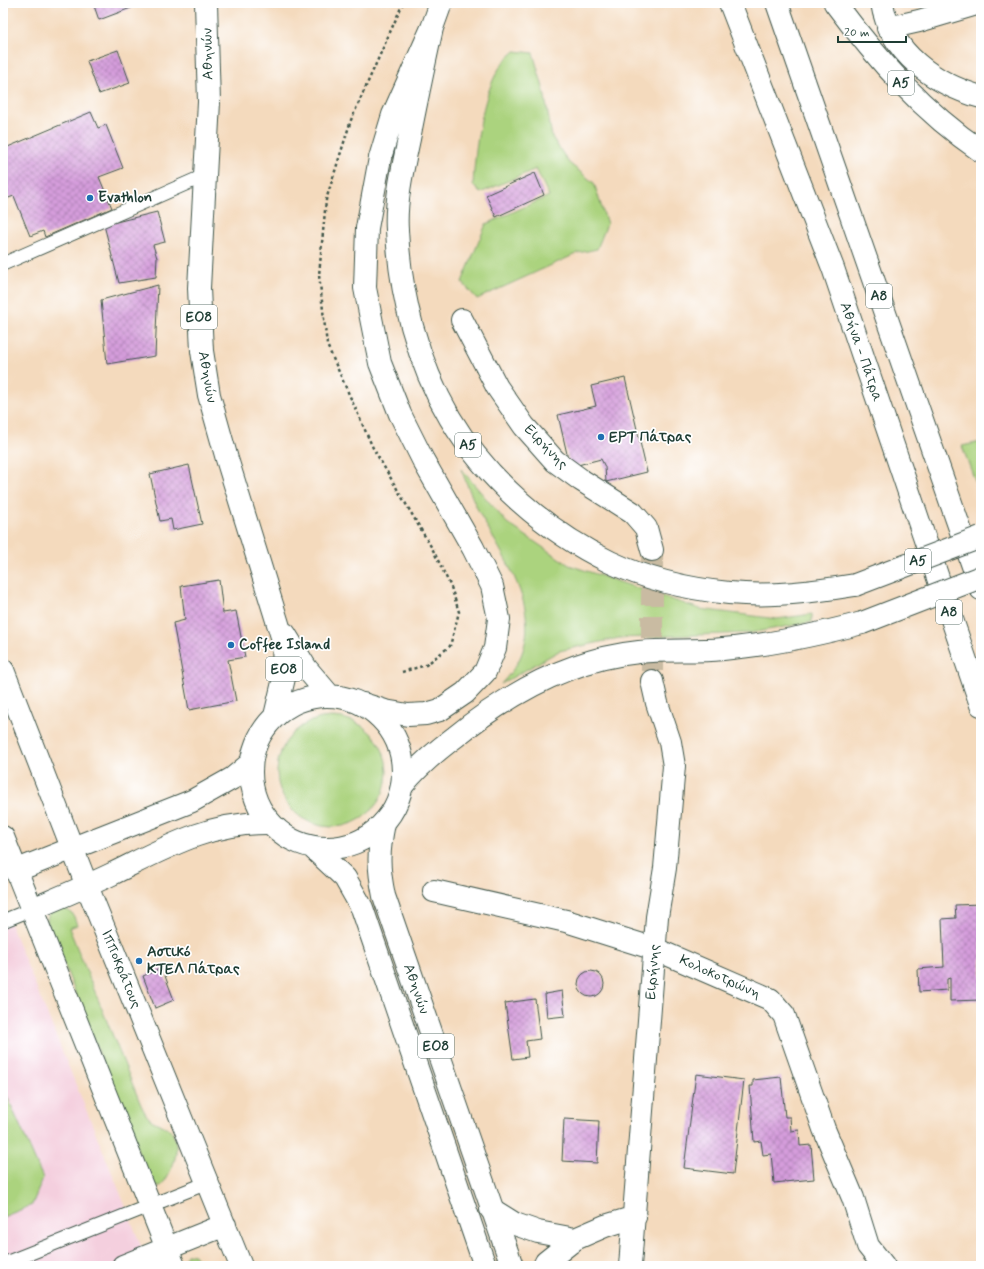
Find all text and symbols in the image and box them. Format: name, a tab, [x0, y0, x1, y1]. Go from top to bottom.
scale bar	[838, 18, 906, 44]
text: 20 m	[844, 25, 870, 41]
street label: Αθηνών	[198, 27, 218, 80]
road number: Α5	[888, 71, 914, 95]
place label: Evathlon	[98, 188, 152, 208]
marker: Evathlon	[85, 193, 95, 203]
road number: Α8	[866, 284, 892, 308]
street label: Αθήνα - Πάτρα	[835, 300, 888, 405]
road number: ΕΟ8	[181, 305, 217, 329]
street label: Αθηνών	[193, 350, 221, 405]
street label: Ειρήνης	[520, 420, 573, 474]
place label: ΕΡΤ Πάτρας	[609, 427, 692, 447]
marker: ΕΡΤ Πάτρας	[596, 432, 606, 442]
road number: Α5	[455, 433, 481, 457]
road number: Α5	[905, 549, 931, 573]
road number: Α8	[936, 600, 962, 624]
place label: Coffee Island	[239, 635, 330, 655]
marker: Coffee Island	[226, 640, 236, 650]
road number: ΕΟ8	[266, 657, 302, 681]
street label: Ιπποκράτους	[96, 926, 146, 1012]
place label: Αστικό ΚΤΕΛ Πάτρας	[147, 942, 240, 979]
street label: Ειρήνης	[641, 943, 665, 1000]
street label: Κολοκοτρώνη	[676, 950, 764, 1004]
marker: Αστικό ΚΤΕΛ Πάτρας	[134, 956, 144, 966]
street label: Αθηνών	[398, 961, 434, 1017]
road number: ΕΟ8	[418, 1034, 454, 1058]

